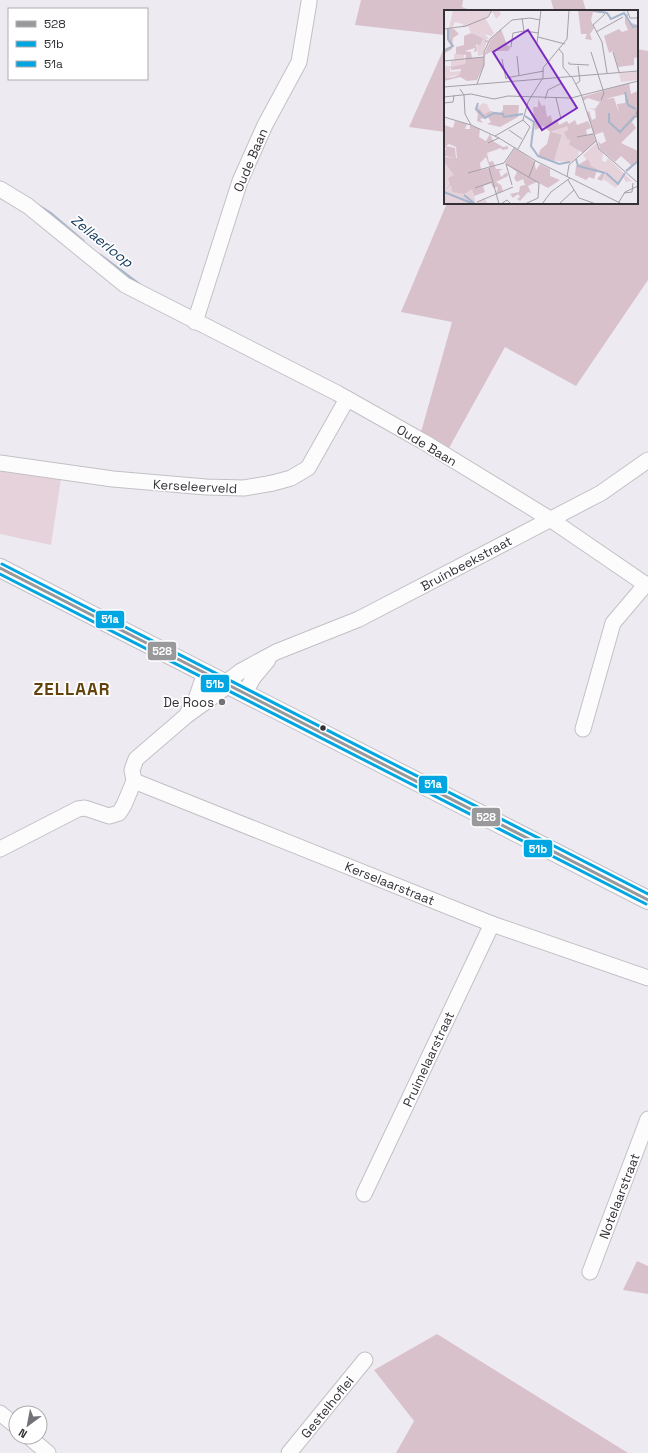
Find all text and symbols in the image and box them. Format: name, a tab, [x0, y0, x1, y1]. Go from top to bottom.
legend	[8, 8, 148, 80]
inset map	[444, 10, 638, 204]
text: 528	[44, 16, 66, 32]
text: 51b	[44, 36, 64, 52]
text: 51a	[44, 56, 63, 72]
street label: Oude Baan	[229, 126, 271, 195]
water label: Zellaerloop	[68, 211, 137, 272]
street label: Oude Baan	[393, 421, 460, 470]
street label: Kerseleerveld	[153, 476, 237, 497]
street label: Bruinbeekstraat	[418, 532, 515, 595]
line badge: 51a	[95, 610, 125, 629]
text: 51a	[101, 612, 120, 626]
line badge: 528	[147, 641, 177, 661]
text: 528	[152, 644, 172, 658]
line badge: 51b	[200, 674, 230, 693]
text: 51b	[206, 677, 224, 691]
district label: ZELLAAR	[34, 678, 110, 700]
place label: De Roos	[163, 694, 214, 711]
marker: De Roos	[217, 697, 227, 707]
unlabelled marker	[318, 723, 328, 733]
line badge: 51a	[418, 775, 448, 794]
text: 51a	[424, 777, 443, 791]
line badge: 528	[471, 807, 501, 827]
text: 528	[476, 810, 496, 824]
line badge: 51b	[523, 839, 553, 858]
text: 51b	[529, 842, 547, 856]
street label: Kerselaarstraat	[342, 858, 437, 909]
street label: Pruimelaarstraat	[399, 1009, 458, 1110]
street label: Notelaarstraat	[595, 1151, 644, 1242]
street label: Gestelhoflei	[297, 1373, 358, 1442]
north arrow	[8, 1405, 48, 1445]
text: N	[16, 1426, 30, 1441]

